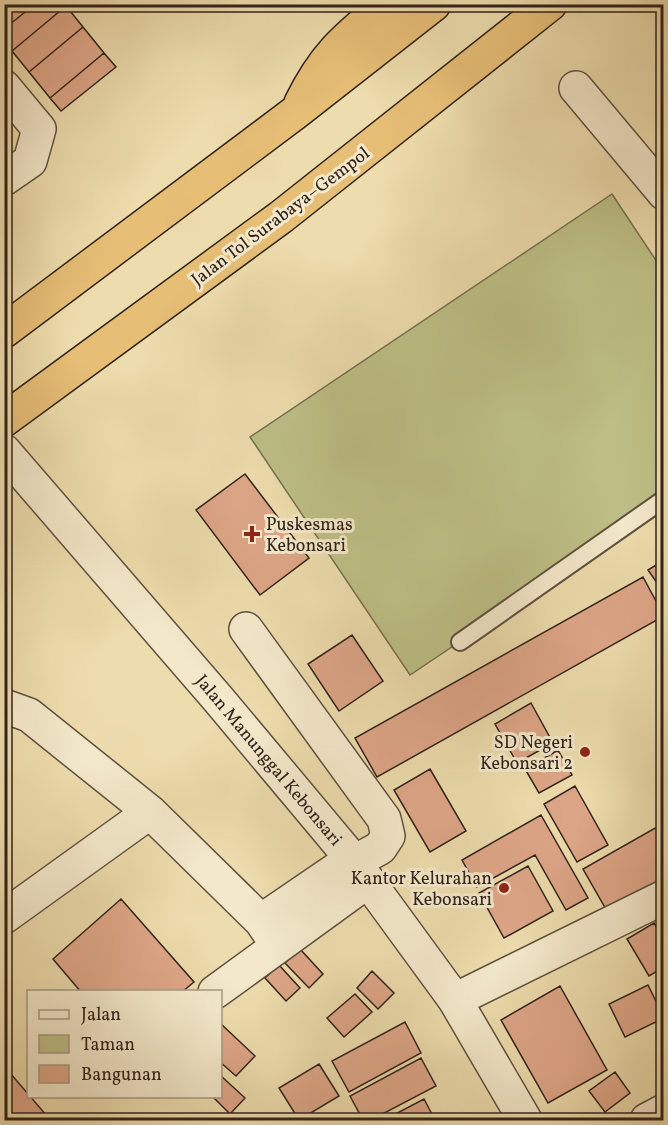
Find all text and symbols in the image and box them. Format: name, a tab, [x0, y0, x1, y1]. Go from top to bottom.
street label: Jalan Tol Surabaya–Gempol	[187, 142, 375, 293]
place label: Puskesmas Kebonsari	[266, 513, 353, 559]
marker: Puskesmas Kebonsari	[243, 525, 261, 543]
street label: Jalan Manunggal Kebonsari	[188, 670, 347, 852]
place label: SD Negeri Kebonsari 2	[480, 731, 573, 777]
marker: SD Negeri Kebonsari 2	[578, 745, 592, 759]
place label: Kantor Kelurahan Kebonsari	[351, 867, 492, 913]
marker: Kantor Kelurahan Kebonsari	[497, 881, 511, 895]
legend	[27, 990, 222, 1098]
text: Jalan	[81, 1003, 121, 1028]
text: Taman	[81, 1033, 135, 1058]
text: Bangunan	[81, 1063, 162, 1088]

